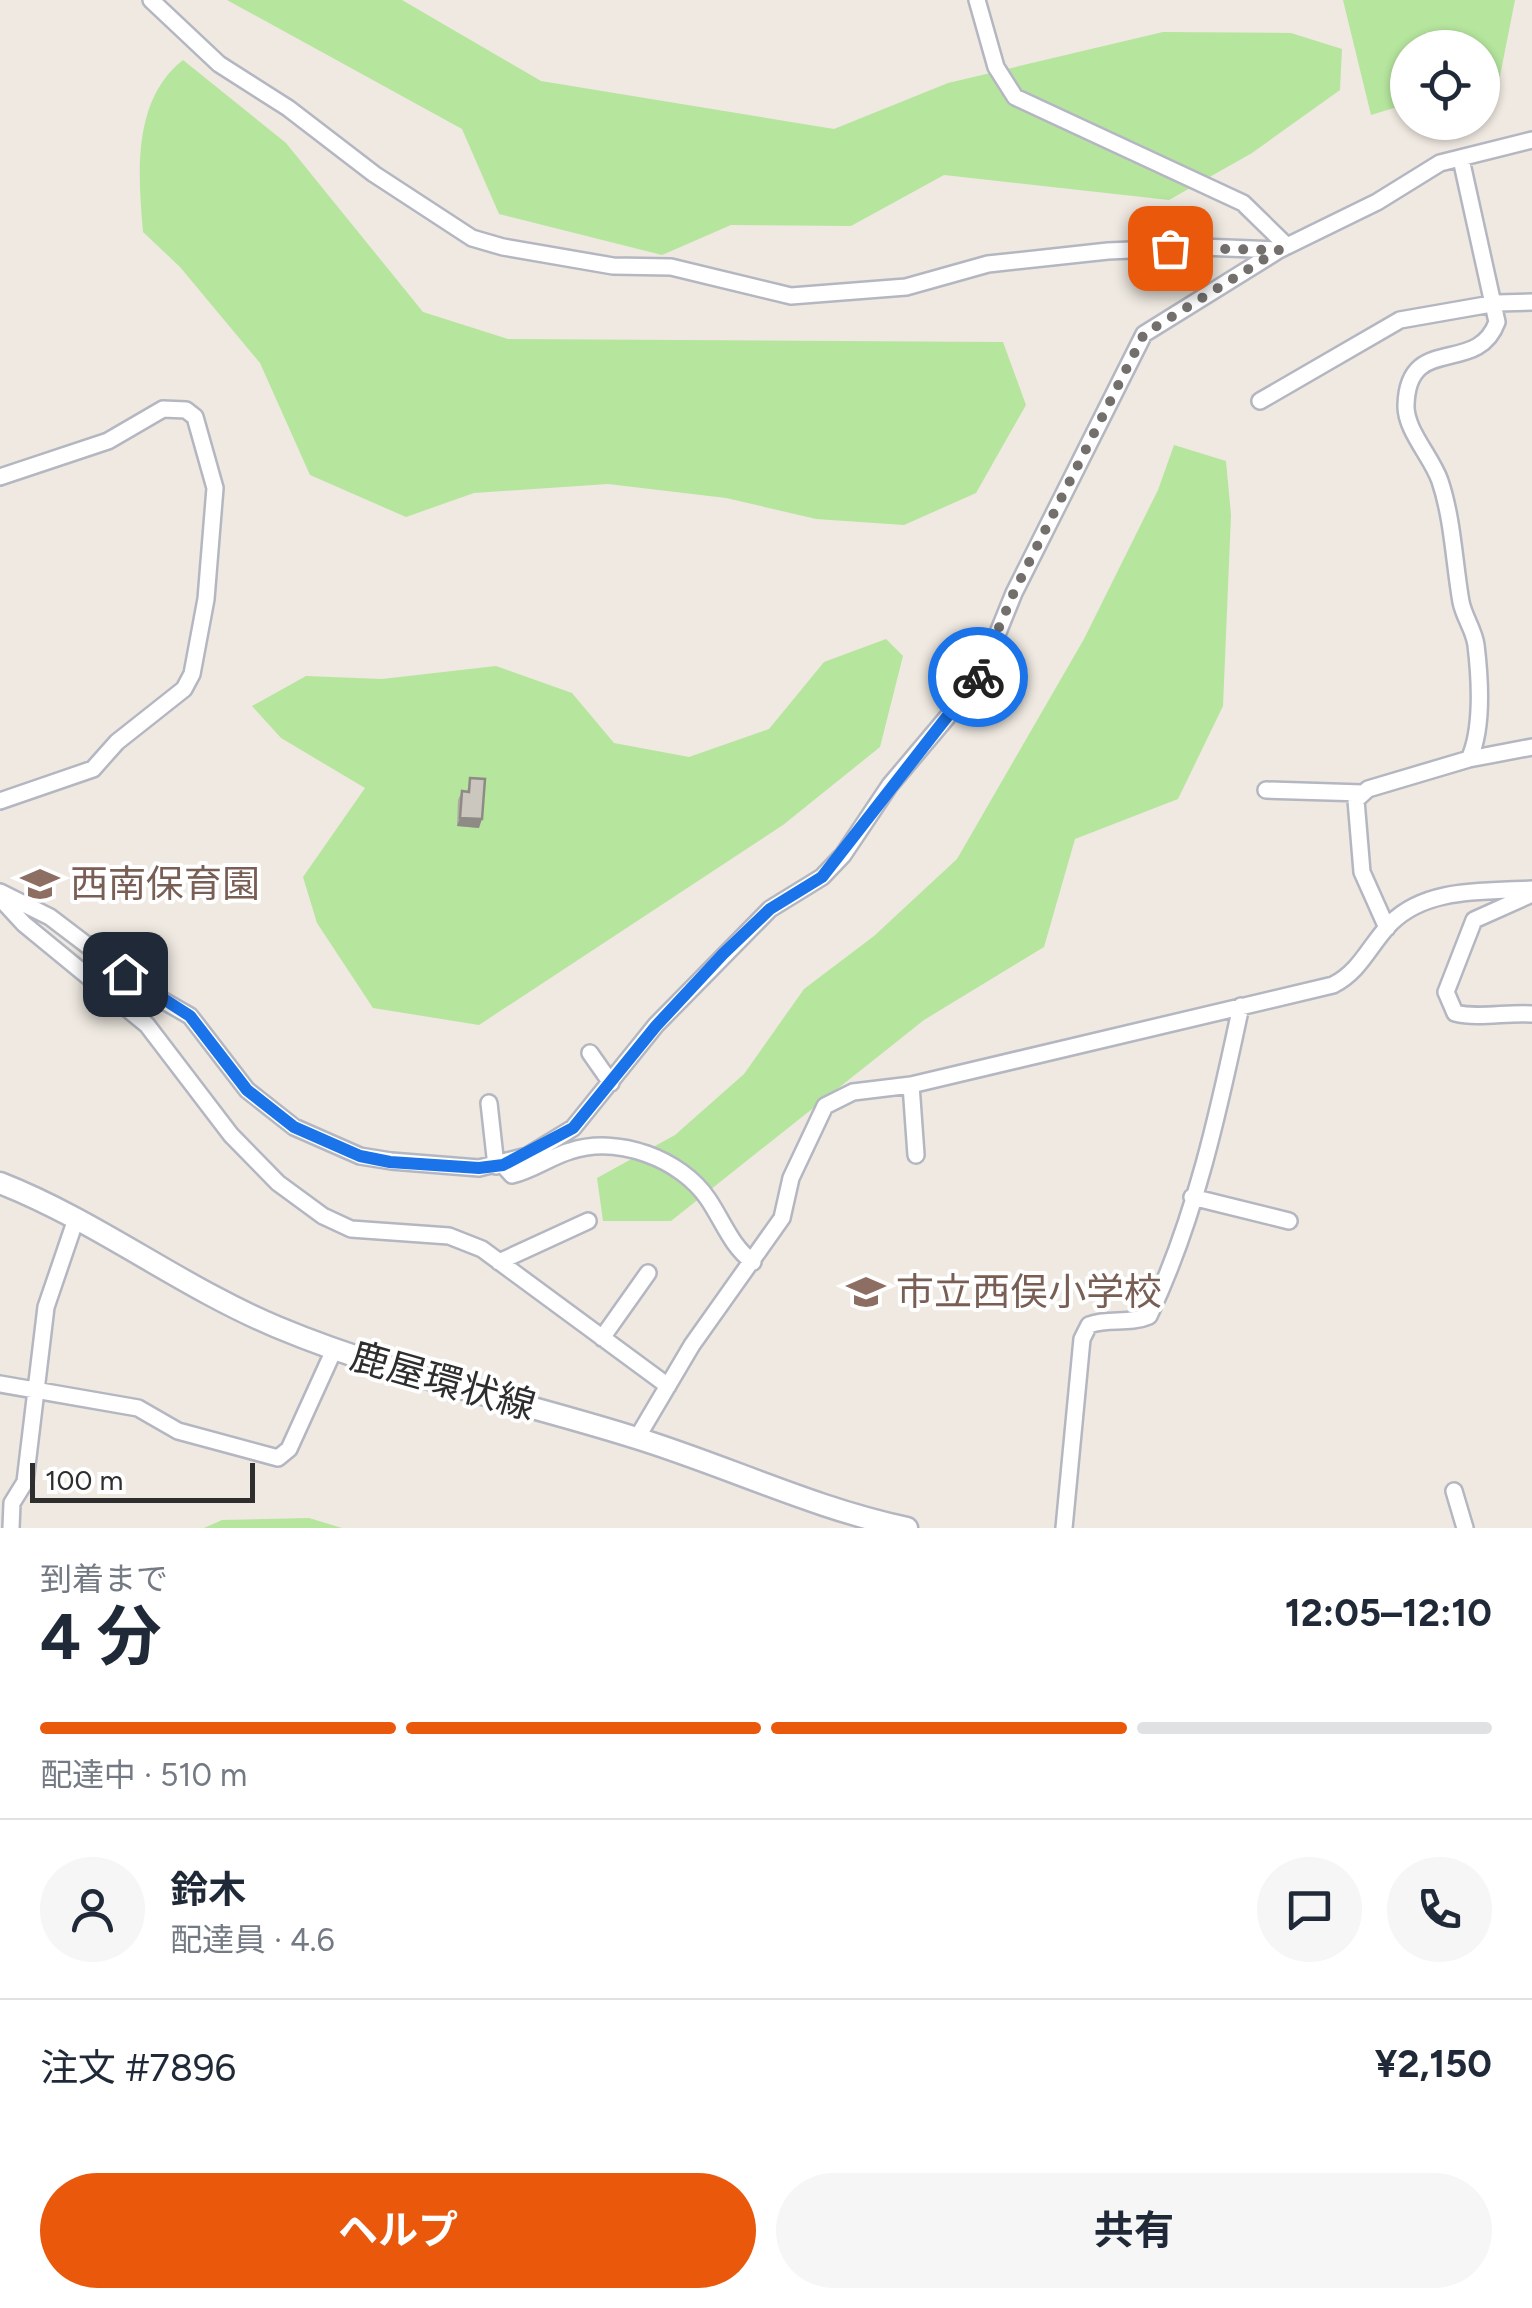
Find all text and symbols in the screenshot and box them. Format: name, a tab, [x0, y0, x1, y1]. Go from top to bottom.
map controls	[1390, 30, 1500, 140]
button: locate	[1390, 30, 1500, 140]
pin	[1128, 206, 1213, 291]
icon: bag	[1143, 221, 1198, 276]
courier	[928, 627, 1028, 727]
icon: bike	[951, 650, 1006, 705]
place label: 西南保育園	[70, 861, 260, 907]
school or university icon: 西南保育園	[19, 863, 61, 905]
pin	[83, 932, 168, 1017]
icon: home	[98, 947, 153, 1002]
place label: 市立西俣小学校	[896, 1269, 1162, 1315]
school or university icon: 市立西俣小学校	[845, 1271, 887, 1313]
street label: 鹿屋環状線	[345, 1333, 541, 1429]
scale bar	[30, 1458, 255, 1502]
text: 100 m	[45, 1463, 123, 1497]
text: 到着まで	[40, 1560, 168, 1598]
text: 12:05–12:10	[1285, 1590, 1492, 1636]
text: 4 分	[40, 1597, 162, 1675]
text: 配達中 · 510 m	[40, 1756, 247, 1794]
button: person	[40, 1857, 145, 1962]
button: chat	[1257, 1857, 1362, 1962]
button: phone	[1387, 1857, 1492, 1962]
text: 鈴木	[170, 1867, 246, 1913]
text: 配達員 · 4.6	[170, 1921, 335, 1959]
text: ¥2,150	[1375, 2041, 1492, 2087]
text: 注文 #7896	[40, 2045, 236, 2091]
button: ヘルプ	[40, 2173, 756, 2288]
button: 共有	[776, 2173, 1492, 2288]

